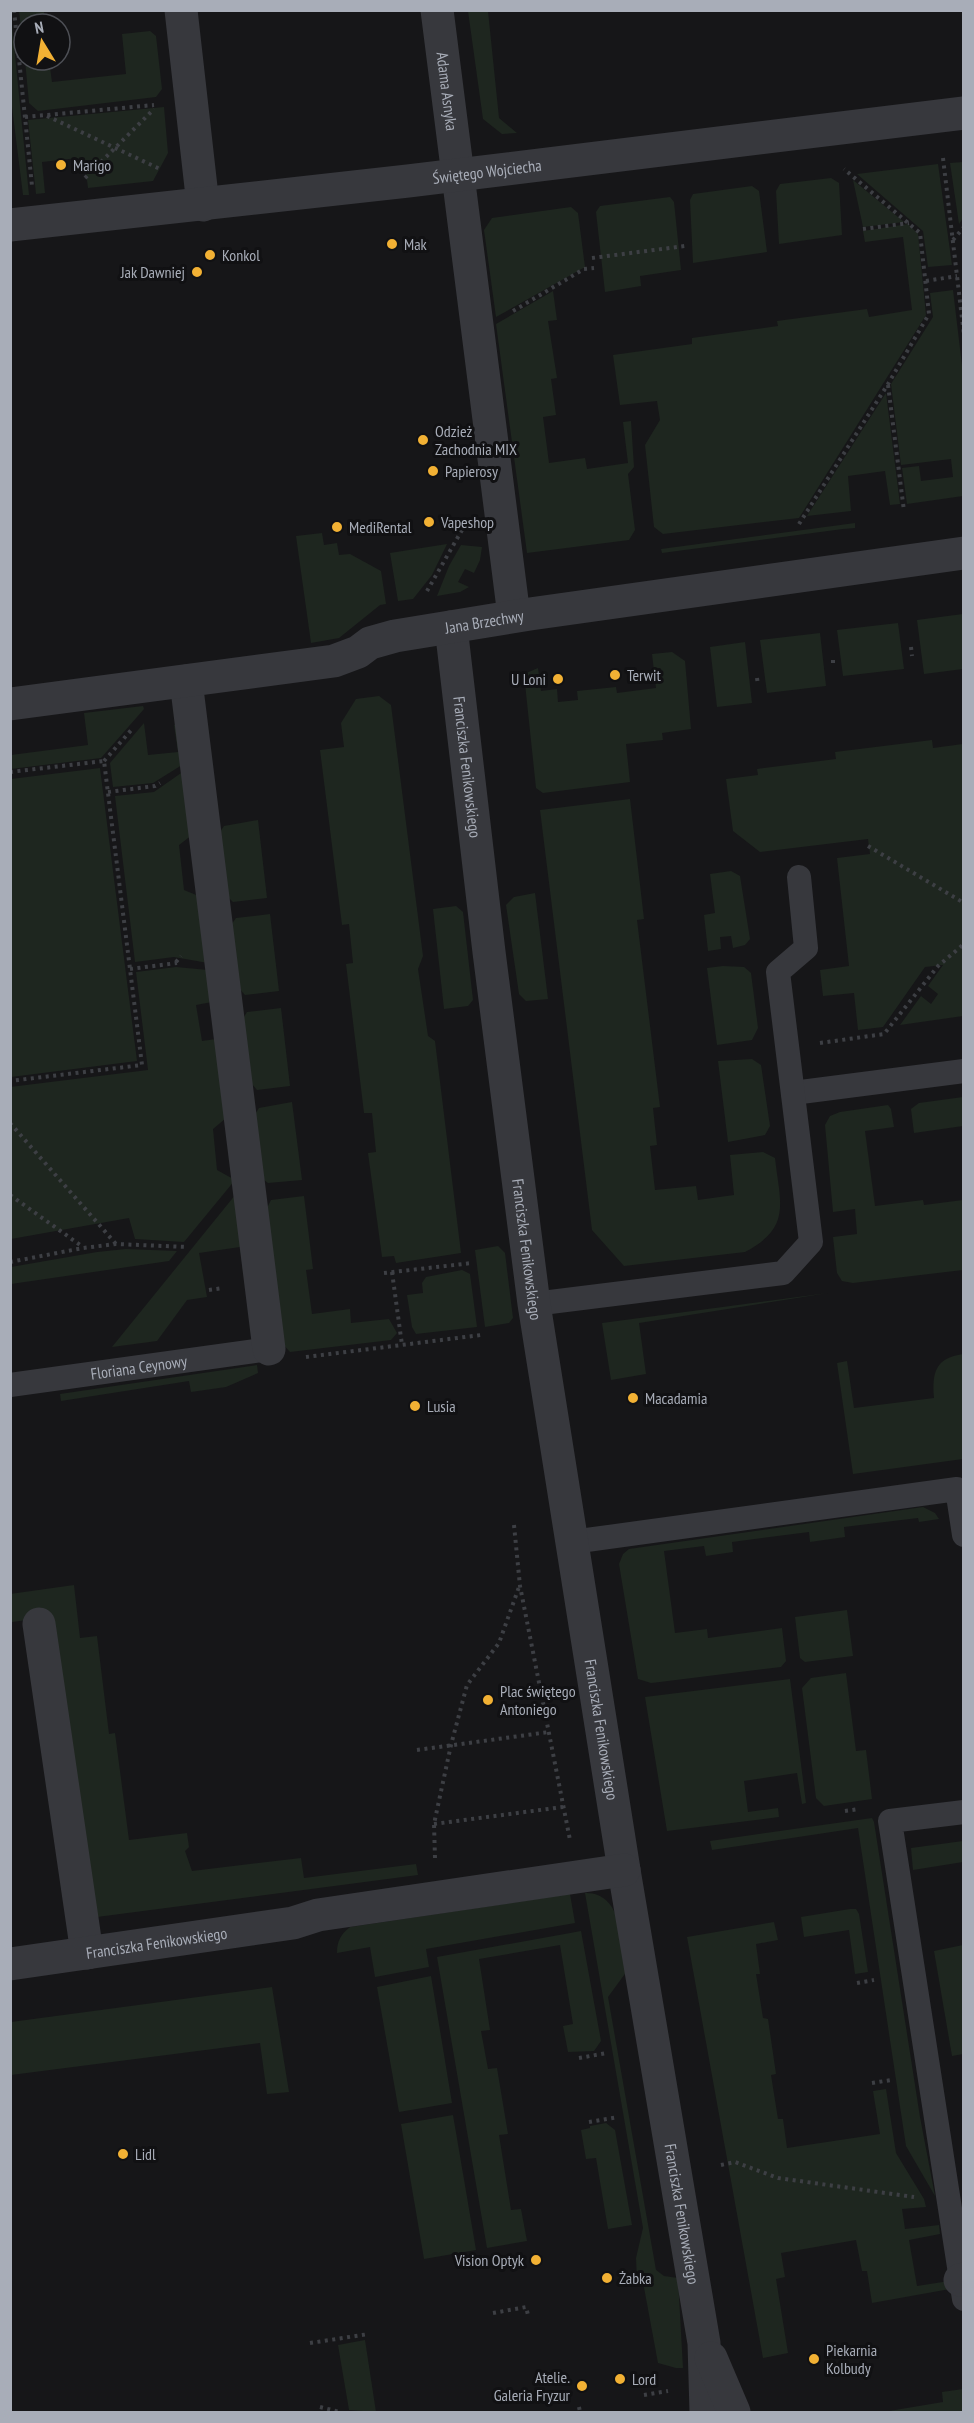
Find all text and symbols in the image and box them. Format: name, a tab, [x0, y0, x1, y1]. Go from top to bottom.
north arrow	[12, 12, 72, 72]
text: N	[33, 17, 45, 38]
street label: Adama Asnyka	[432, 51, 462, 132]
place label: Marigo	[73, 155, 111, 175]
street label: Świętego Wojciecha	[431, 155, 543, 188]
marker: Marigo	[54, 158, 68, 172]
place label: Mak	[404, 234, 428, 254]
marker: Mak	[385, 237, 399, 251]
place label: Konkol	[222, 245, 260, 265]
marker: Konkol	[203, 248, 217, 262]
place label: Jak Dawniej	[120, 262, 185, 282]
marker: Jak Dawniej	[190, 265, 204, 279]
place label: Odzież Zachodnia MIX	[435, 421, 517, 459]
marker: Odzież Zachodnia MIX	[416, 433, 430, 447]
place label: Papierosy	[445, 461, 498, 481]
marker: Papierosy	[426, 464, 440, 478]
place label: Vapeshop	[440, 512, 494, 532]
marker: Vapeshop	[422, 515, 436, 529]
place label: MediRental	[349, 517, 412, 537]
marker: MediRental	[330, 520, 344, 534]
street label: Jana Brzechwy	[443, 605, 525, 638]
place label: Terwit	[627, 665, 661, 685]
marker: Terwit	[608, 668, 622, 682]
place label: U Loni	[511, 669, 546, 689]
marker: U Loni	[551, 672, 565, 686]
street label: Franciszka Fenikowskiego	[449, 695, 486, 839]
street label: Franciszka Fenikowskiego	[508, 1178, 546, 1322]
street label: Floriana Ceynowy	[89, 1351, 188, 1384]
place label: Macadamia	[645, 1388, 707, 1408]
marker: Macadamia	[626, 1391, 640, 1405]
place label: Lusia	[427, 1396, 456, 1416]
marker: Lusia	[408, 1399, 422, 1413]
street label: Franciszka Fenikowskiego	[581, 1658, 623, 1801]
place label: Plac świętego Antoniego	[500, 1681, 576, 1719]
marker: Plac świętego Antoniego	[481, 1693, 495, 1707]
street label: Franciszka Fenikowskiego	[85, 1923, 228, 1963]
street label: Franciszka Fenikowskiego	[660, 2142, 704, 2286]
place label: Lidl	[135, 2144, 156, 2164]
marker: Lidl	[116, 2147, 130, 2161]
place label: Vision Optyk	[454, 2250, 525, 2270]
marker: Vision Optyk	[529, 2253, 543, 2267]
place label: Żabka	[619, 2268, 652, 2288]
marker: Żabka	[600, 2271, 614, 2285]
place label: Piekarnia Kolbudy	[826, 2340, 877, 2378]
marker: Piekarnia Kolbudy	[807, 2352, 821, 2366]
place label: Atelie. Galeria Fryzur	[494, 2367, 571, 2405]
place label: Lord	[632, 2369, 656, 2389]
marker: Lord	[613, 2372, 627, 2386]
marker: Atelie. Galeria Fryzur	[575, 2379, 589, 2393]

